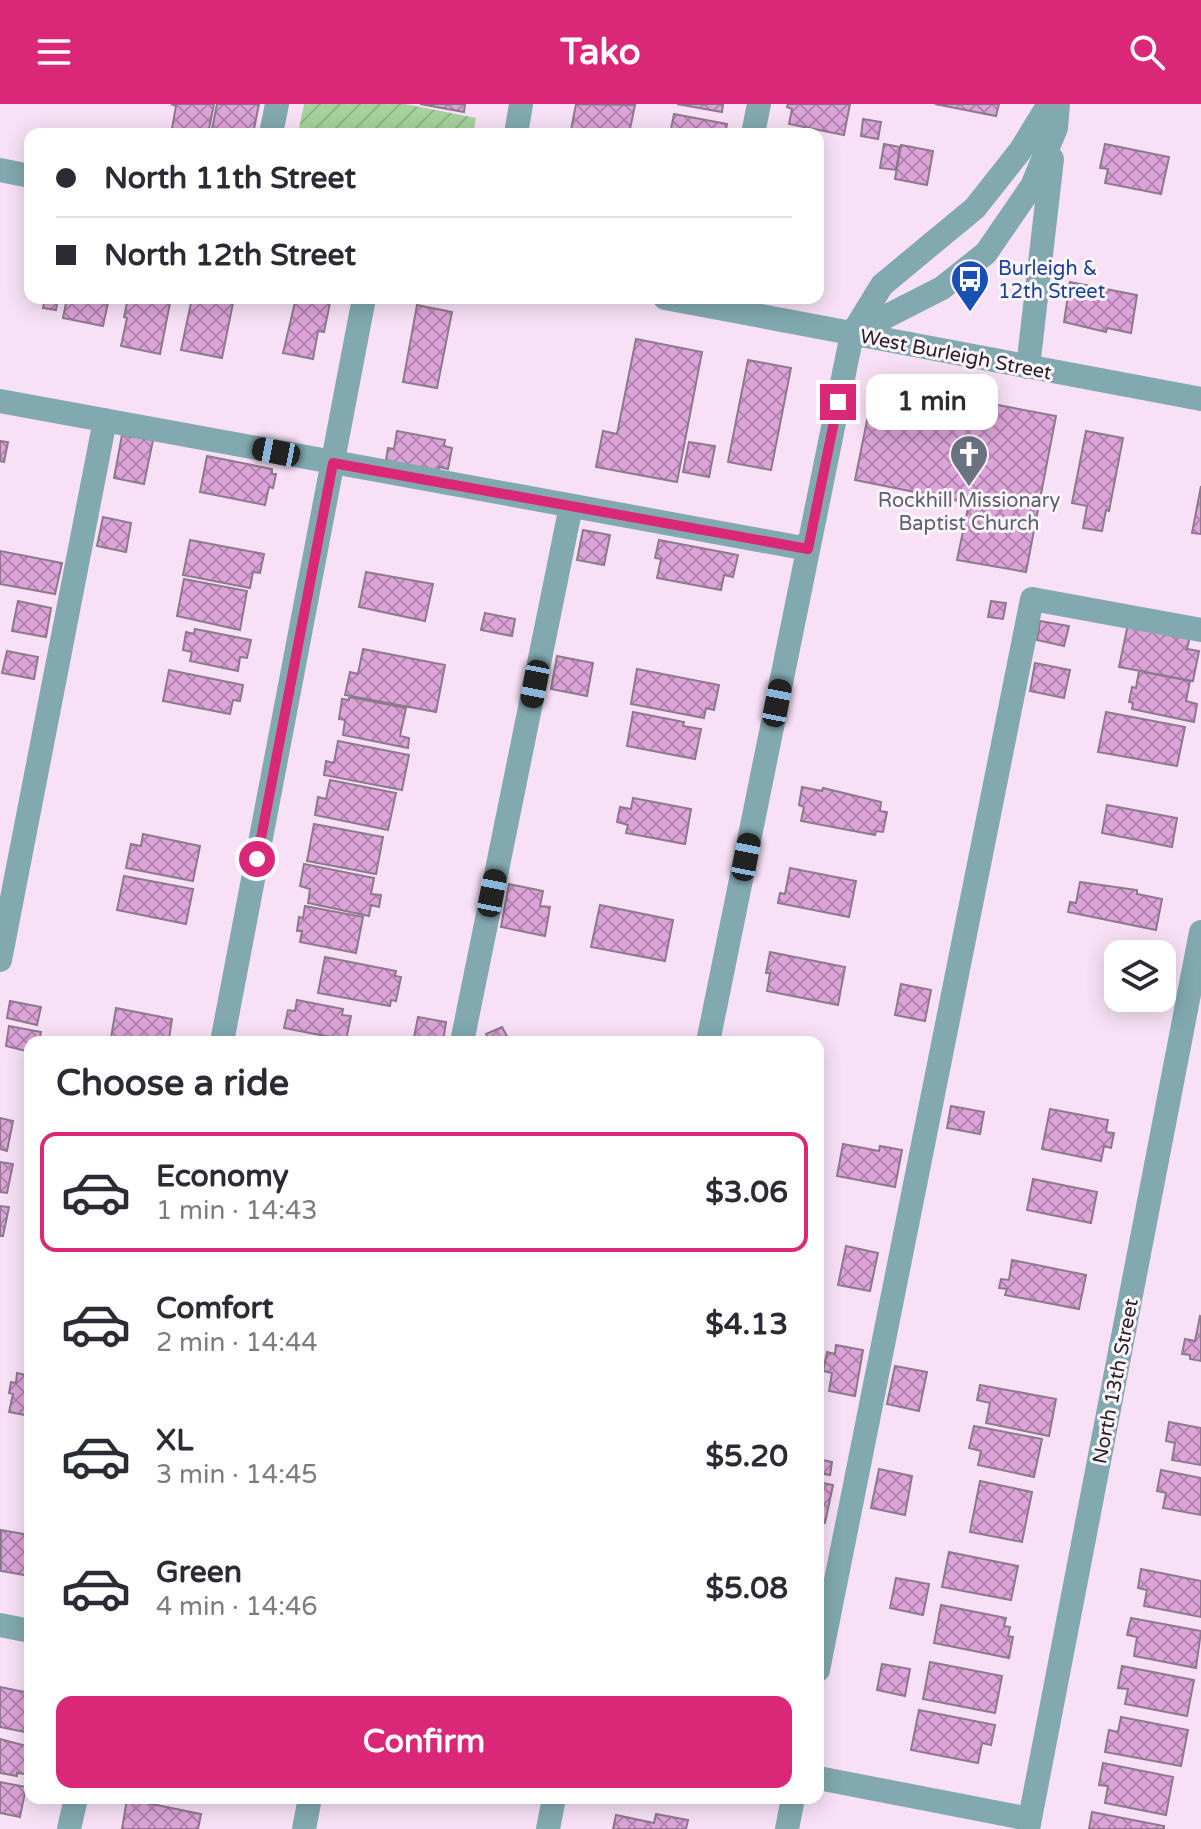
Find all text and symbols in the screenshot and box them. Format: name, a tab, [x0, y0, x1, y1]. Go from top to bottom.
icon: menu	[32, 30, 76, 74]
icon: search	[1125, 30, 1169, 74]
text: Tako	[560, 31, 641, 74]
text: North 11th Street	[104, 160, 356, 197]
text: North 12th Street	[104, 237, 356, 274]
place label: Burleigh & 12th Street	[998, 257, 1106, 304]
bus stop icon: Burleigh & 12th Street	[949, 258, 991, 313]
street label: West Burleigh Street	[858, 325, 1054, 385]
callout: 1 min	[866, 374, 998, 430]
route end	[820, 384, 856, 420]
text: 1 min	[897, 386, 967, 417]
church icon: Rockhill Missionary Baptist Church	[948, 433, 990, 488]
car	[250, 436, 302, 468]
place label: Rockhill Missionary Baptist Church	[878, 489, 1061, 536]
car	[519, 658, 551, 710]
car	[761, 677, 793, 729]
car	[730, 831, 762, 883]
route start	[239, 841, 275, 877]
car	[476, 867, 508, 919]
map controls	[1104, 940, 1176, 1012]
button: layers	[1104, 940, 1176, 1012]
text: Choose a ride	[56, 1062, 289, 1105]
icon: car	[60, 1156, 132, 1228]
text: Economy	[156, 1158, 289, 1195]
text: $3.06	[705, 1174, 788, 1211]
text: 1 min · 14:43	[156, 1195, 318, 1226]
icon: car	[60, 1288, 132, 1360]
text: Comfort	[156, 1290, 274, 1327]
street label: North 13th Street	[1088, 1296, 1144, 1466]
text: $4.13	[705, 1306, 788, 1343]
text: 2 min · 14:44	[156, 1327, 318, 1358]
icon: car	[60, 1420, 132, 1492]
text: XL	[156, 1422, 193, 1459]
text: $5.20	[706, 1438, 788, 1475]
text: 3 min · 14:45	[156, 1459, 318, 1490]
icon: car	[60, 1552, 132, 1624]
text: Green	[156, 1554, 242, 1591]
text: $5.08	[706, 1570, 788, 1607]
text: 4 min · 14:46	[156, 1591, 318, 1622]
button: Confirm	[56, 1696, 792, 1788]

